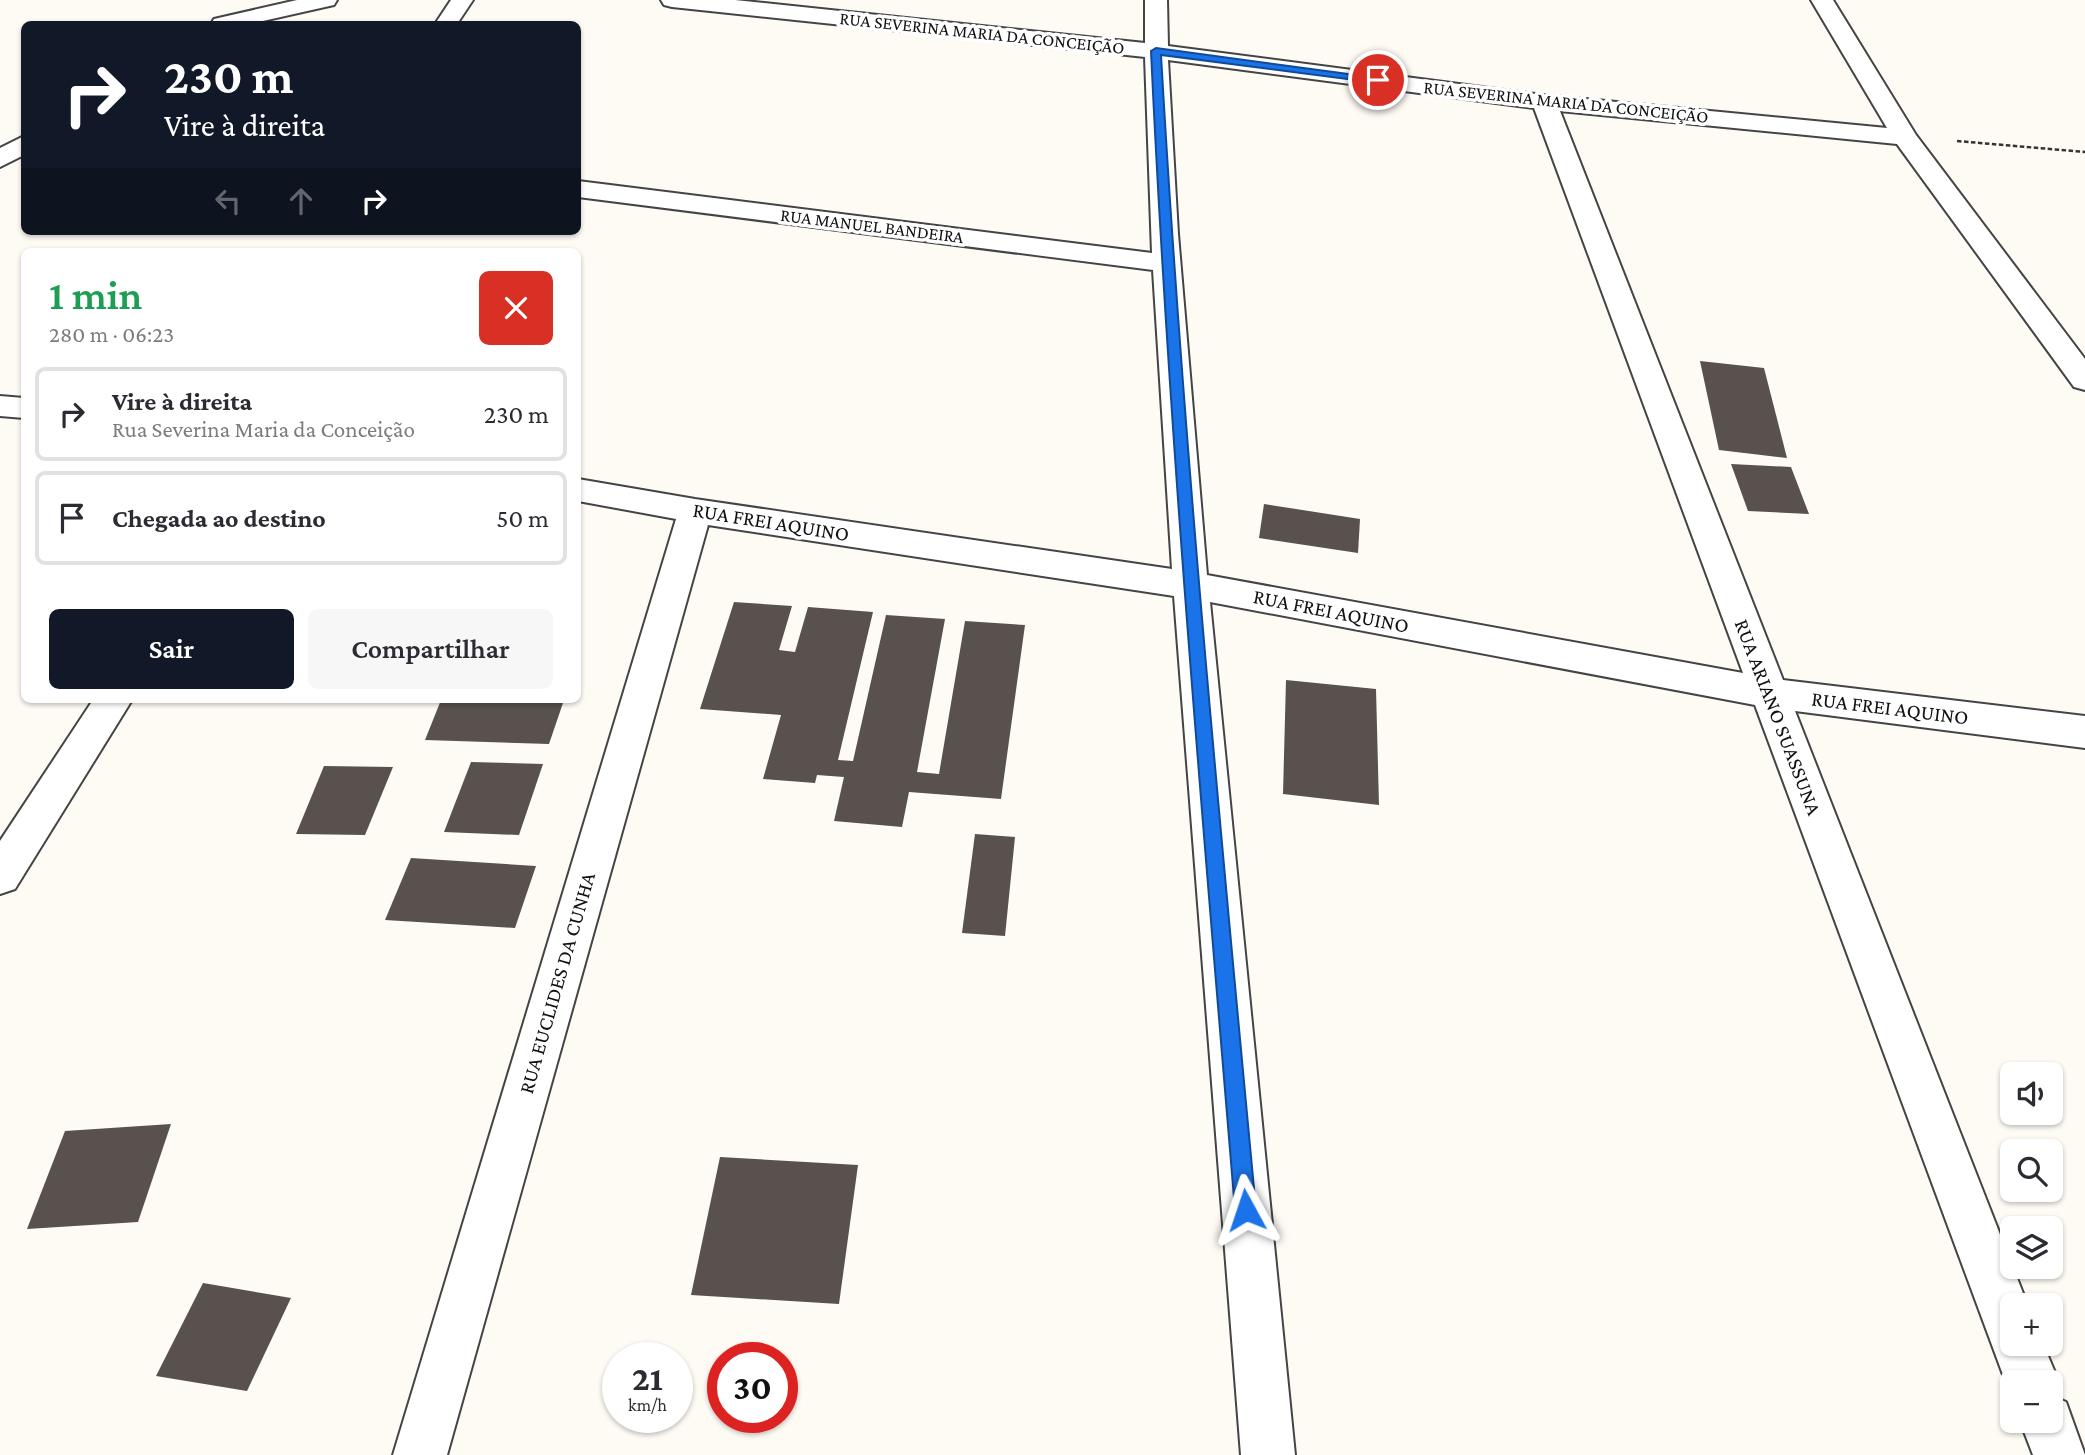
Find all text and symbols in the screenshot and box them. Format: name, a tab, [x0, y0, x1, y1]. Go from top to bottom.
street label: RUA SEVERINA MARIA DA CONCEIÇÃO	[839, 8, 1125, 58]
icon: right	[49, 49, 140, 140]
text: 230 m	[164, 49, 294, 104]
pin	[1348, 50, 1408, 110]
icon: arrive	[1359, 61, 1397, 99]
street label: RUA SEVERINA MARIA DA CONCEIÇÃO	[1423, 77, 1709, 127]
text: Vire à direita	[164, 107, 325, 143]
icon: left	[209, 182, 247, 220]
icon: ahead	[282, 182, 320, 220]
icon: right	[355, 182, 393, 220]
street label: RUA MANUEL BANDEIRA	[779, 205, 965, 247]
text: 1 min	[49, 271, 142, 318]
button: close	[479, 271, 553, 345]
text: 280 m · 06:23	[49, 321, 174, 347]
text: Vire à direita	[112, 387, 252, 416]
icon: right	[53, 395, 91, 433]
text: 230 m	[484, 400, 549, 429]
text: Rua Severina Maria da Conceição	[112, 416, 415, 442]
street label: RUA FREI AQUINO	[691, 498, 851, 546]
icon: arrive	[53, 499, 91, 537]
text: Chegada ao destino	[112, 504, 326, 533]
text: 50 m	[496, 504, 549, 533]
street label: RUA FREI AQUINO	[1251, 584, 1411, 638]
button: Sair	[49, 609, 294, 689]
button: Compartilhar	[308, 609, 553, 689]
street label: RUA ARIANO SUASSUNA	[1730, 616, 1827, 818]
street label: RUA FREI AQUINO	[1810, 686, 1970, 730]
street label: RUA EUCLIDES DA CUNHA	[514, 870, 600, 1096]
map controls	[2000, 1062, 2063, 1433]
button: sound	[2000, 1062, 2063, 1125]
button: search	[2000, 1139, 2063, 1202]
position arrow	[1209, 1173, 1283, 1247]
button: layers	[2000, 1216, 2063, 1279]
button: +	[2000, 1293, 2063, 1356]
speed limit sign: 30	[707, 1342, 798, 1433]
text: 21	[632, 1359, 663, 1398]
button: −	[2000, 1370, 2063, 1433]
text: km/h	[628, 1395, 667, 1415]

